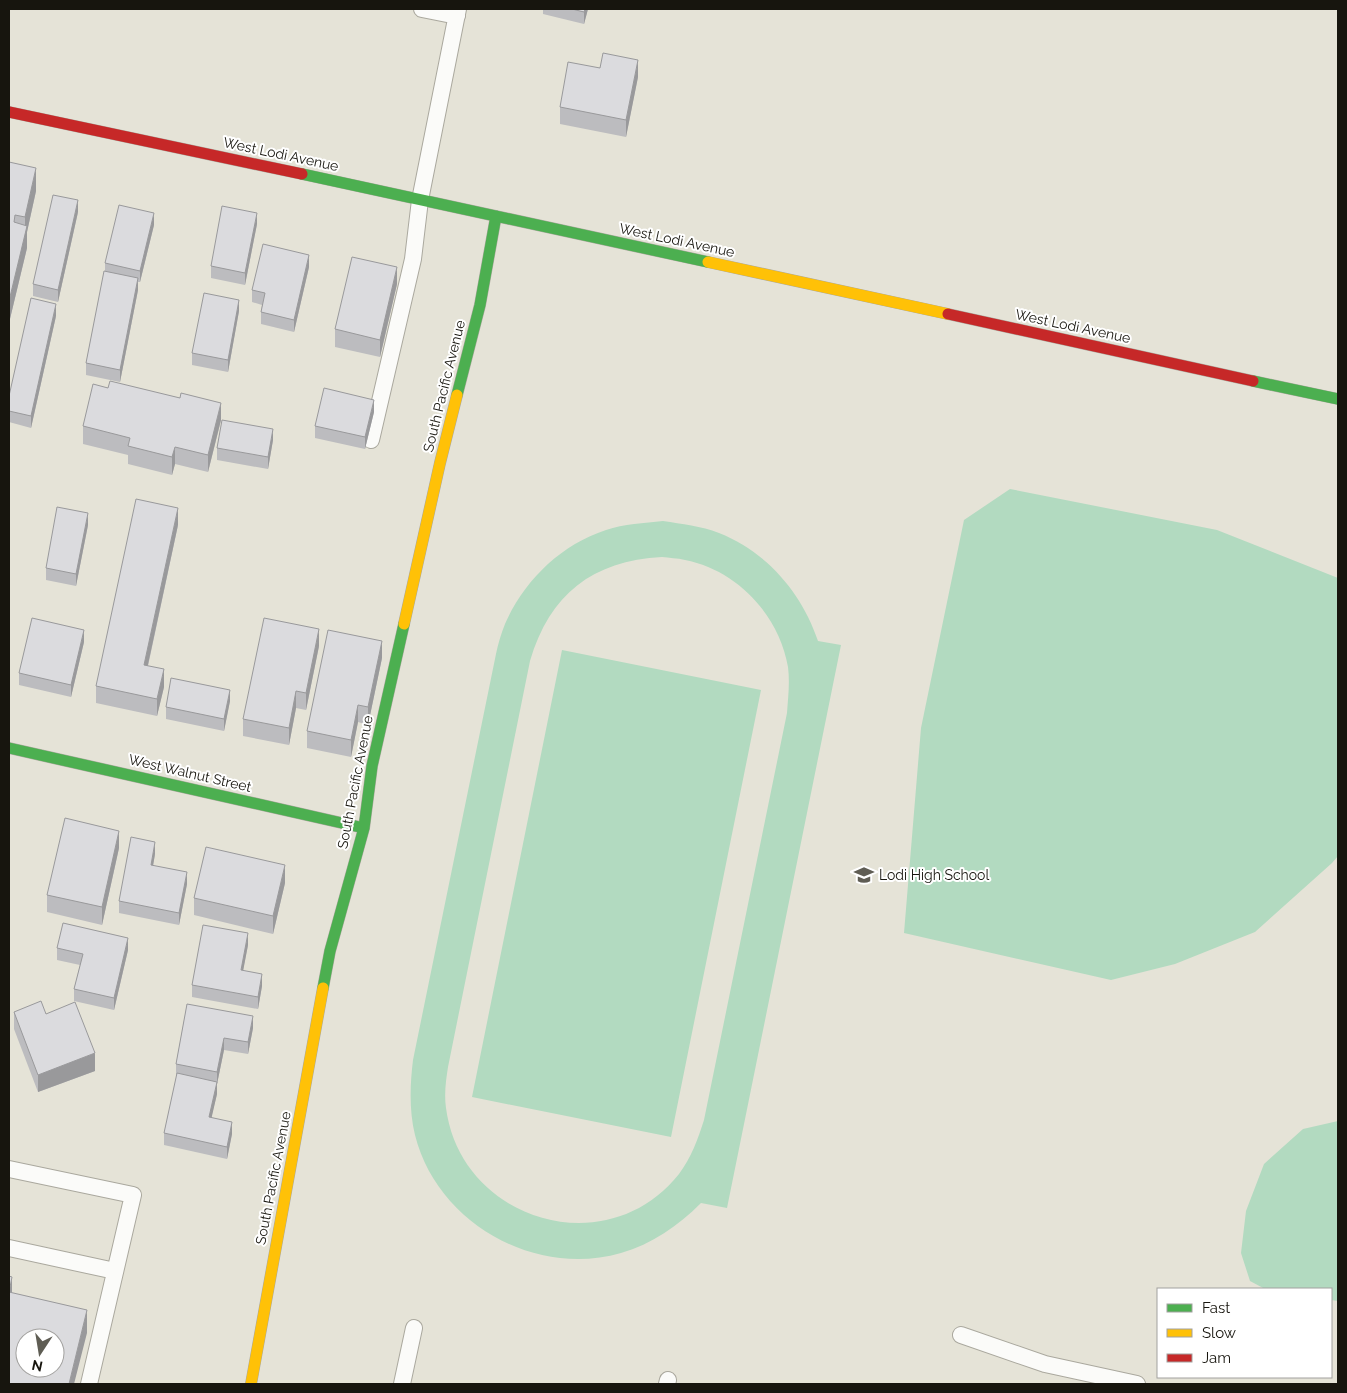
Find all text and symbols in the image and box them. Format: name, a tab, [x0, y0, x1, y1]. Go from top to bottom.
street label: West Lodi Avenue	[222, 134, 340, 174]
street label: West Lodi Avenue	[618, 220, 736, 260]
street label: West Lodi Avenue	[1014, 306, 1132, 346]
street label: South Pacific Avenue	[420, 318, 468, 454]
street label: South Pacific Avenue	[334, 714, 376, 850]
street label: West Walnut Street	[127, 751, 253, 795]
school or university icon: Lodi High School	[853, 864, 875, 886]
place label: Lodi High School	[879, 867, 989, 883]
street label: South Pacific Avenue	[252, 1110, 294, 1246]
legend	[1157, 1288, 1332, 1378]
text: Fast	[1202, 1299, 1230, 1317]
text: Slow	[1202, 1324, 1236, 1342]
north arrow	[15, 1328, 65, 1378]
text: Jam	[1202, 1349, 1231, 1367]
text: N	[30, 1357, 44, 1375]

